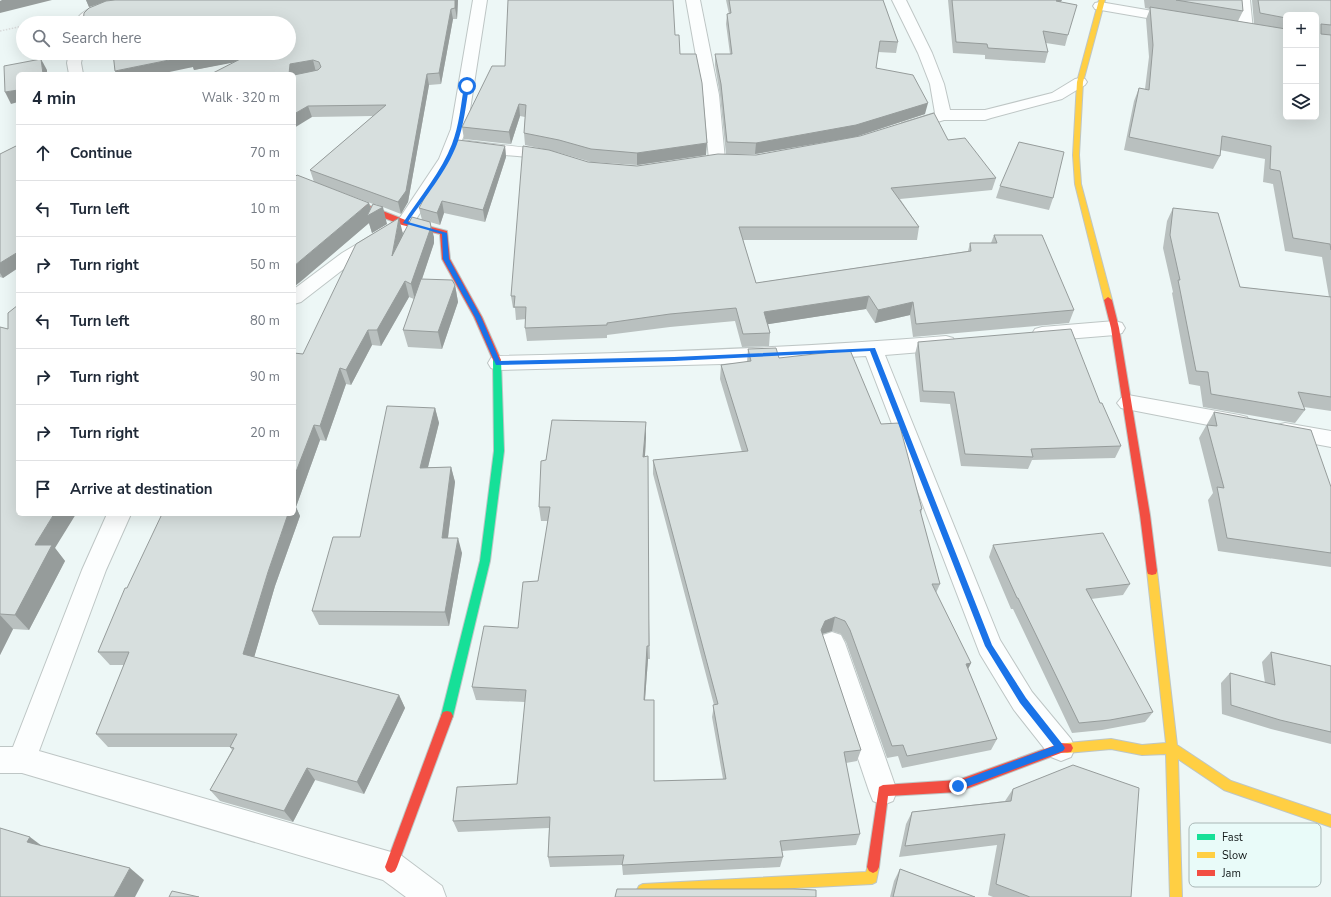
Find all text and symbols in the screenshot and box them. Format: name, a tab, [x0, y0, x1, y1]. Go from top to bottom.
map controls	[1283, 12, 1319, 120]
button: +	[1283, 12, 1319, 48]
search box	[16, 16, 296, 60]
icon: search	[30, 27, 52, 49]
text: Search here	[62, 28, 142, 48]
button: −	[1283, 48, 1319, 84]
route start	[458, 77, 476, 95]
button: layers	[1283, 84, 1319, 120]
text: 4 min	[32, 87, 76, 110]
text: Walk · 320 m	[202, 89, 280, 107]
icon: ahead	[32, 142, 54, 164]
text: Continue	[70, 143, 132, 163]
text: 70 m	[250, 144, 280, 162]
icon: left	[32, 198, 54, 220]
text: Turn left	[70, 199, 129, 219]
text: 10 m	[250, 200, 280, 218]
icon: right	[32, 254, 54, 276]
text: Turn right	[70, 255, 139, 275]
text: 50 m	[250, 256, 280, 274]
icon: left	[32, 310, 54, 332]
text: Turn left	[70, 311, 129, 331]
text: 80 m	[250, 312, 280, 330]
icon: right	[32, 366, 54, 388]
text: Turn right	[70, 367, 139, 387]
text: 90 m	[250, 368, 280, 386]
icon: right	[32, 422, 54, 444]
text: Turn right	[70, 423, 139, 443]
text: 20 m	[250, 424, 280, 442]
icon: arrive	[32, 478, 54, 500]
text: Arrive at destination	[70, 479, 213, 499]
route end	[949, 777, 967, 795]
legend	[1189, 823, 1321, 887]
text: Fast	[1222, 830, 1243, 845]
text: Slow	[1222, 848, 1247, 863]
text: Jam	[1221, 866, 1241, 881]

